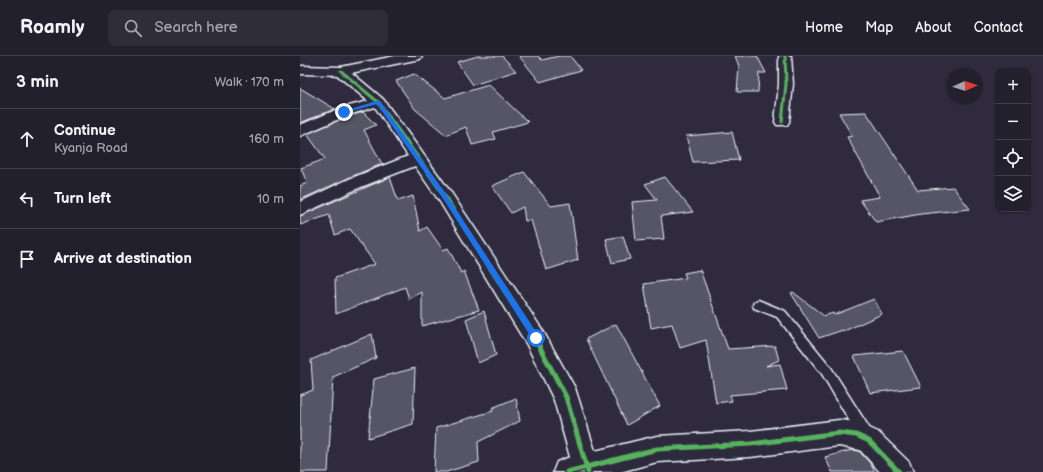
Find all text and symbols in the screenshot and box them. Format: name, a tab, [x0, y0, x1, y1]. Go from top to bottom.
search box	[108, 10, 388, 46]
text: Roamly	[20, 16, 84, 39]
icon: search	[122, 17, 144, 39]
text: Search here	[154, 18, 238, 37]
text: Home	[805, 19, 843, 36]
text: Map	[865, 19, 893, 36]
text: About	[915, 19, 952, 36]
text: Contact	[974, 19, 1023, 36]
north arrow	[947, 68, 983, 104]
map controls	[995, 68, 1031, 212]
button: +	[995, 68, 1031, 104]
text: 3 min	[16, 72, 59, 92]
text: Walk · 170 m	[214, 74, 284, 90]
route end	[335, 103, 353, 121]
button: −	[995, 104, 1031, 140]
text: Continue	[54, 121, 116, 140]
icon: ahead	[16, 128, 38, 150]
text: 160 m	[249, 131, 284, 147]
text: Kyanja Road	[54, 140, 128, 156]
button: locate	[995, 140, 1031, 176]
button: layers	[995, 176, 1031, 212]
icon: left	[16, 188, 38, 210]
text: Turn left	[54, 189, 111, 208]
text: 10 m	[257, 191, 284, 207]
icon: arrive	[16, 248, 38, 270]
text: Arrive at destination	[54, 249, 192, 268]
route start	[527, 329, 545, 347]

